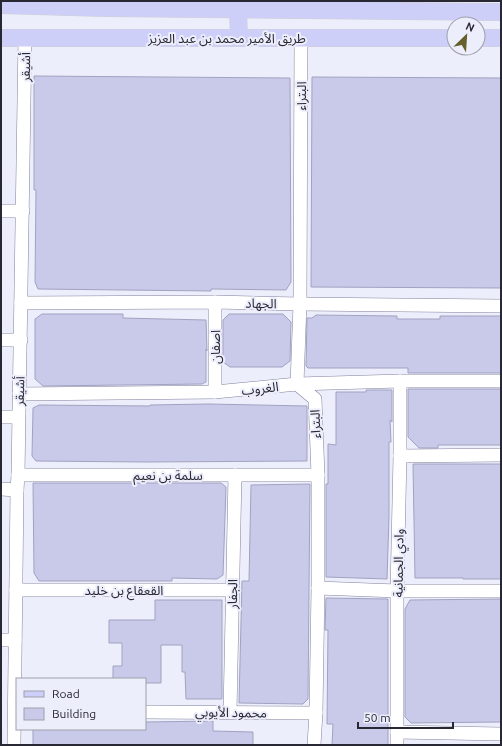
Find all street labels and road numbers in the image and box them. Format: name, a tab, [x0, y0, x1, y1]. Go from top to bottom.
street label: طريق الأمير محمد بن عبد العزيز	[147, 31, 306, 47]
street label: أشيقر	[17, 52, 33, 83]
street label: البتراء	[294, 81, 309, 111]
street label: الجهاد	[245, 296, 277, 312]
street label: اصفان	[208, 330, 224, 364]
street label: أشيقر	[11, 376, 28, 407]
street label: الغروب	[241, 379, 279, 398]
street label: البتراء	[307, 409, 324, 439]
street label: سلمة بن نعيم	[133, 468, 203, 486]
street label: وادي الجمانية	[390, 528, 410, 598]
street label: الجفار	[225, 579, 240, 610]
street label: القعقاع بن خليد	[85, 583, 163, 601]
street label: محمود الأيوبي	[195, 704, 267, 724]

